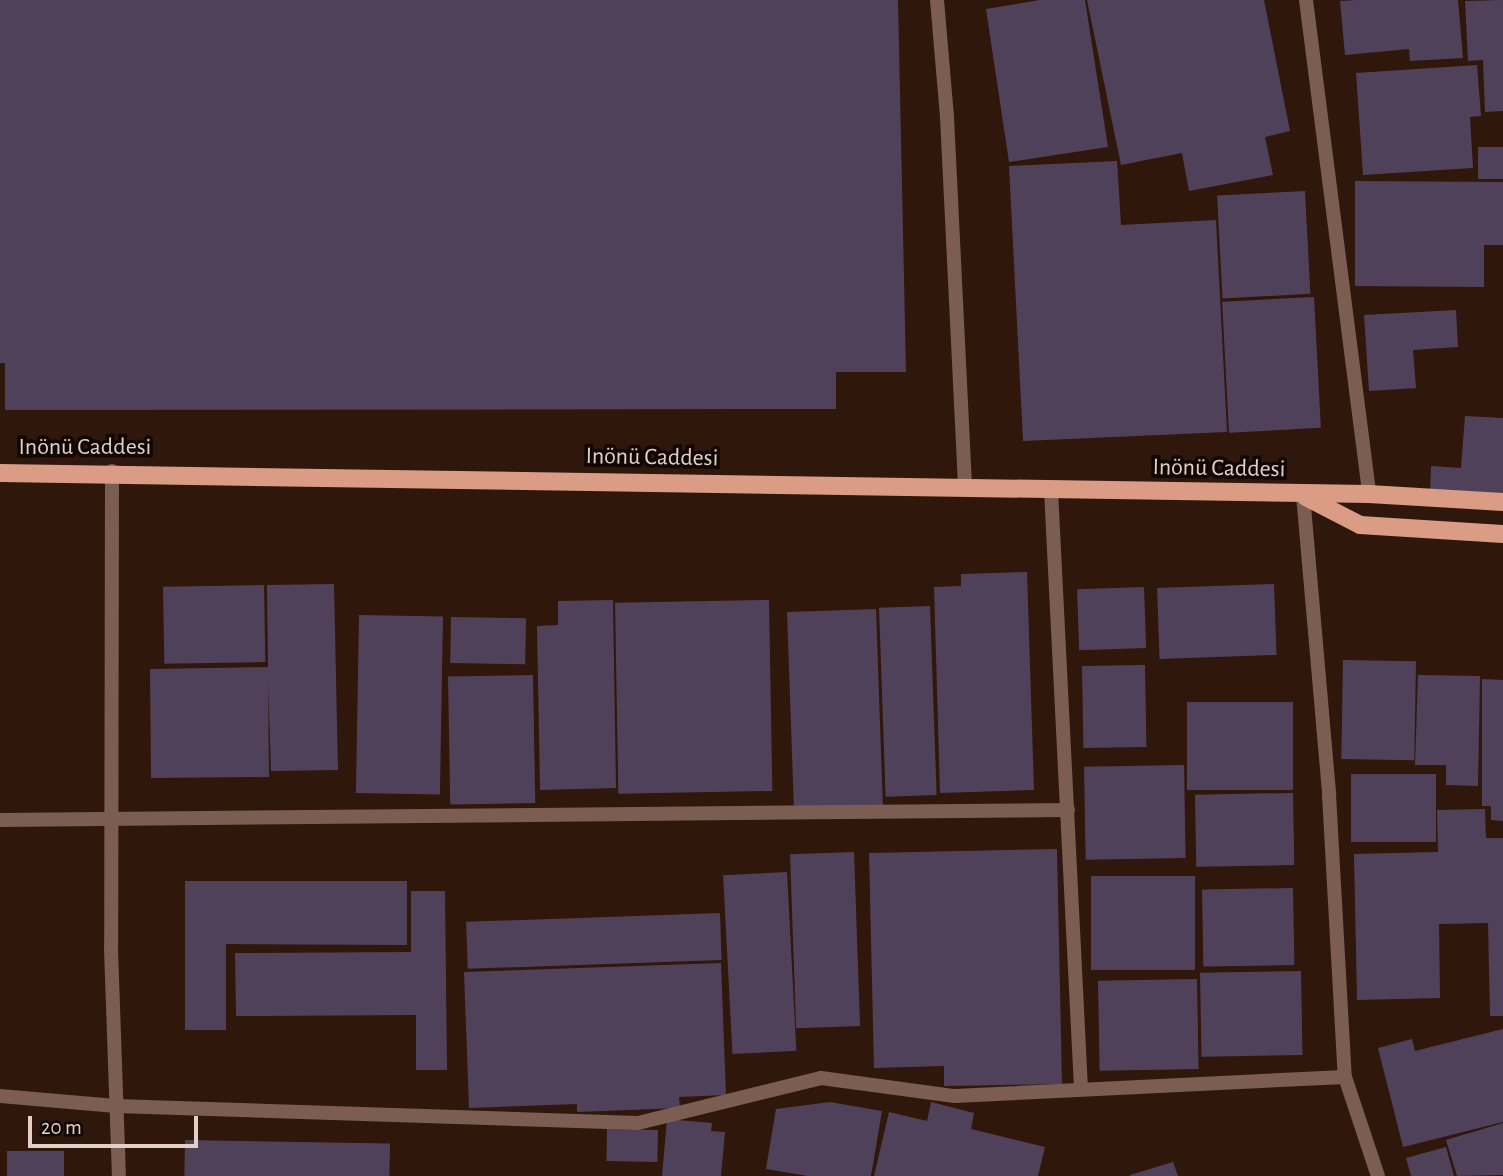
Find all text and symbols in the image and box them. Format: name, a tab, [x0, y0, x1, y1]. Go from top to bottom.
street label: Inönü Caddesi	[19, 434, 151, 462]
street label: Inönü Caddesi	[585, 442, 719, 474]
street label: Inönü Caddesi	[1152, 453, 1286, 485]
scale bar	[32, 1102, 201, 1146]
text: 20 m	[41, 1117, 82, 1138]

